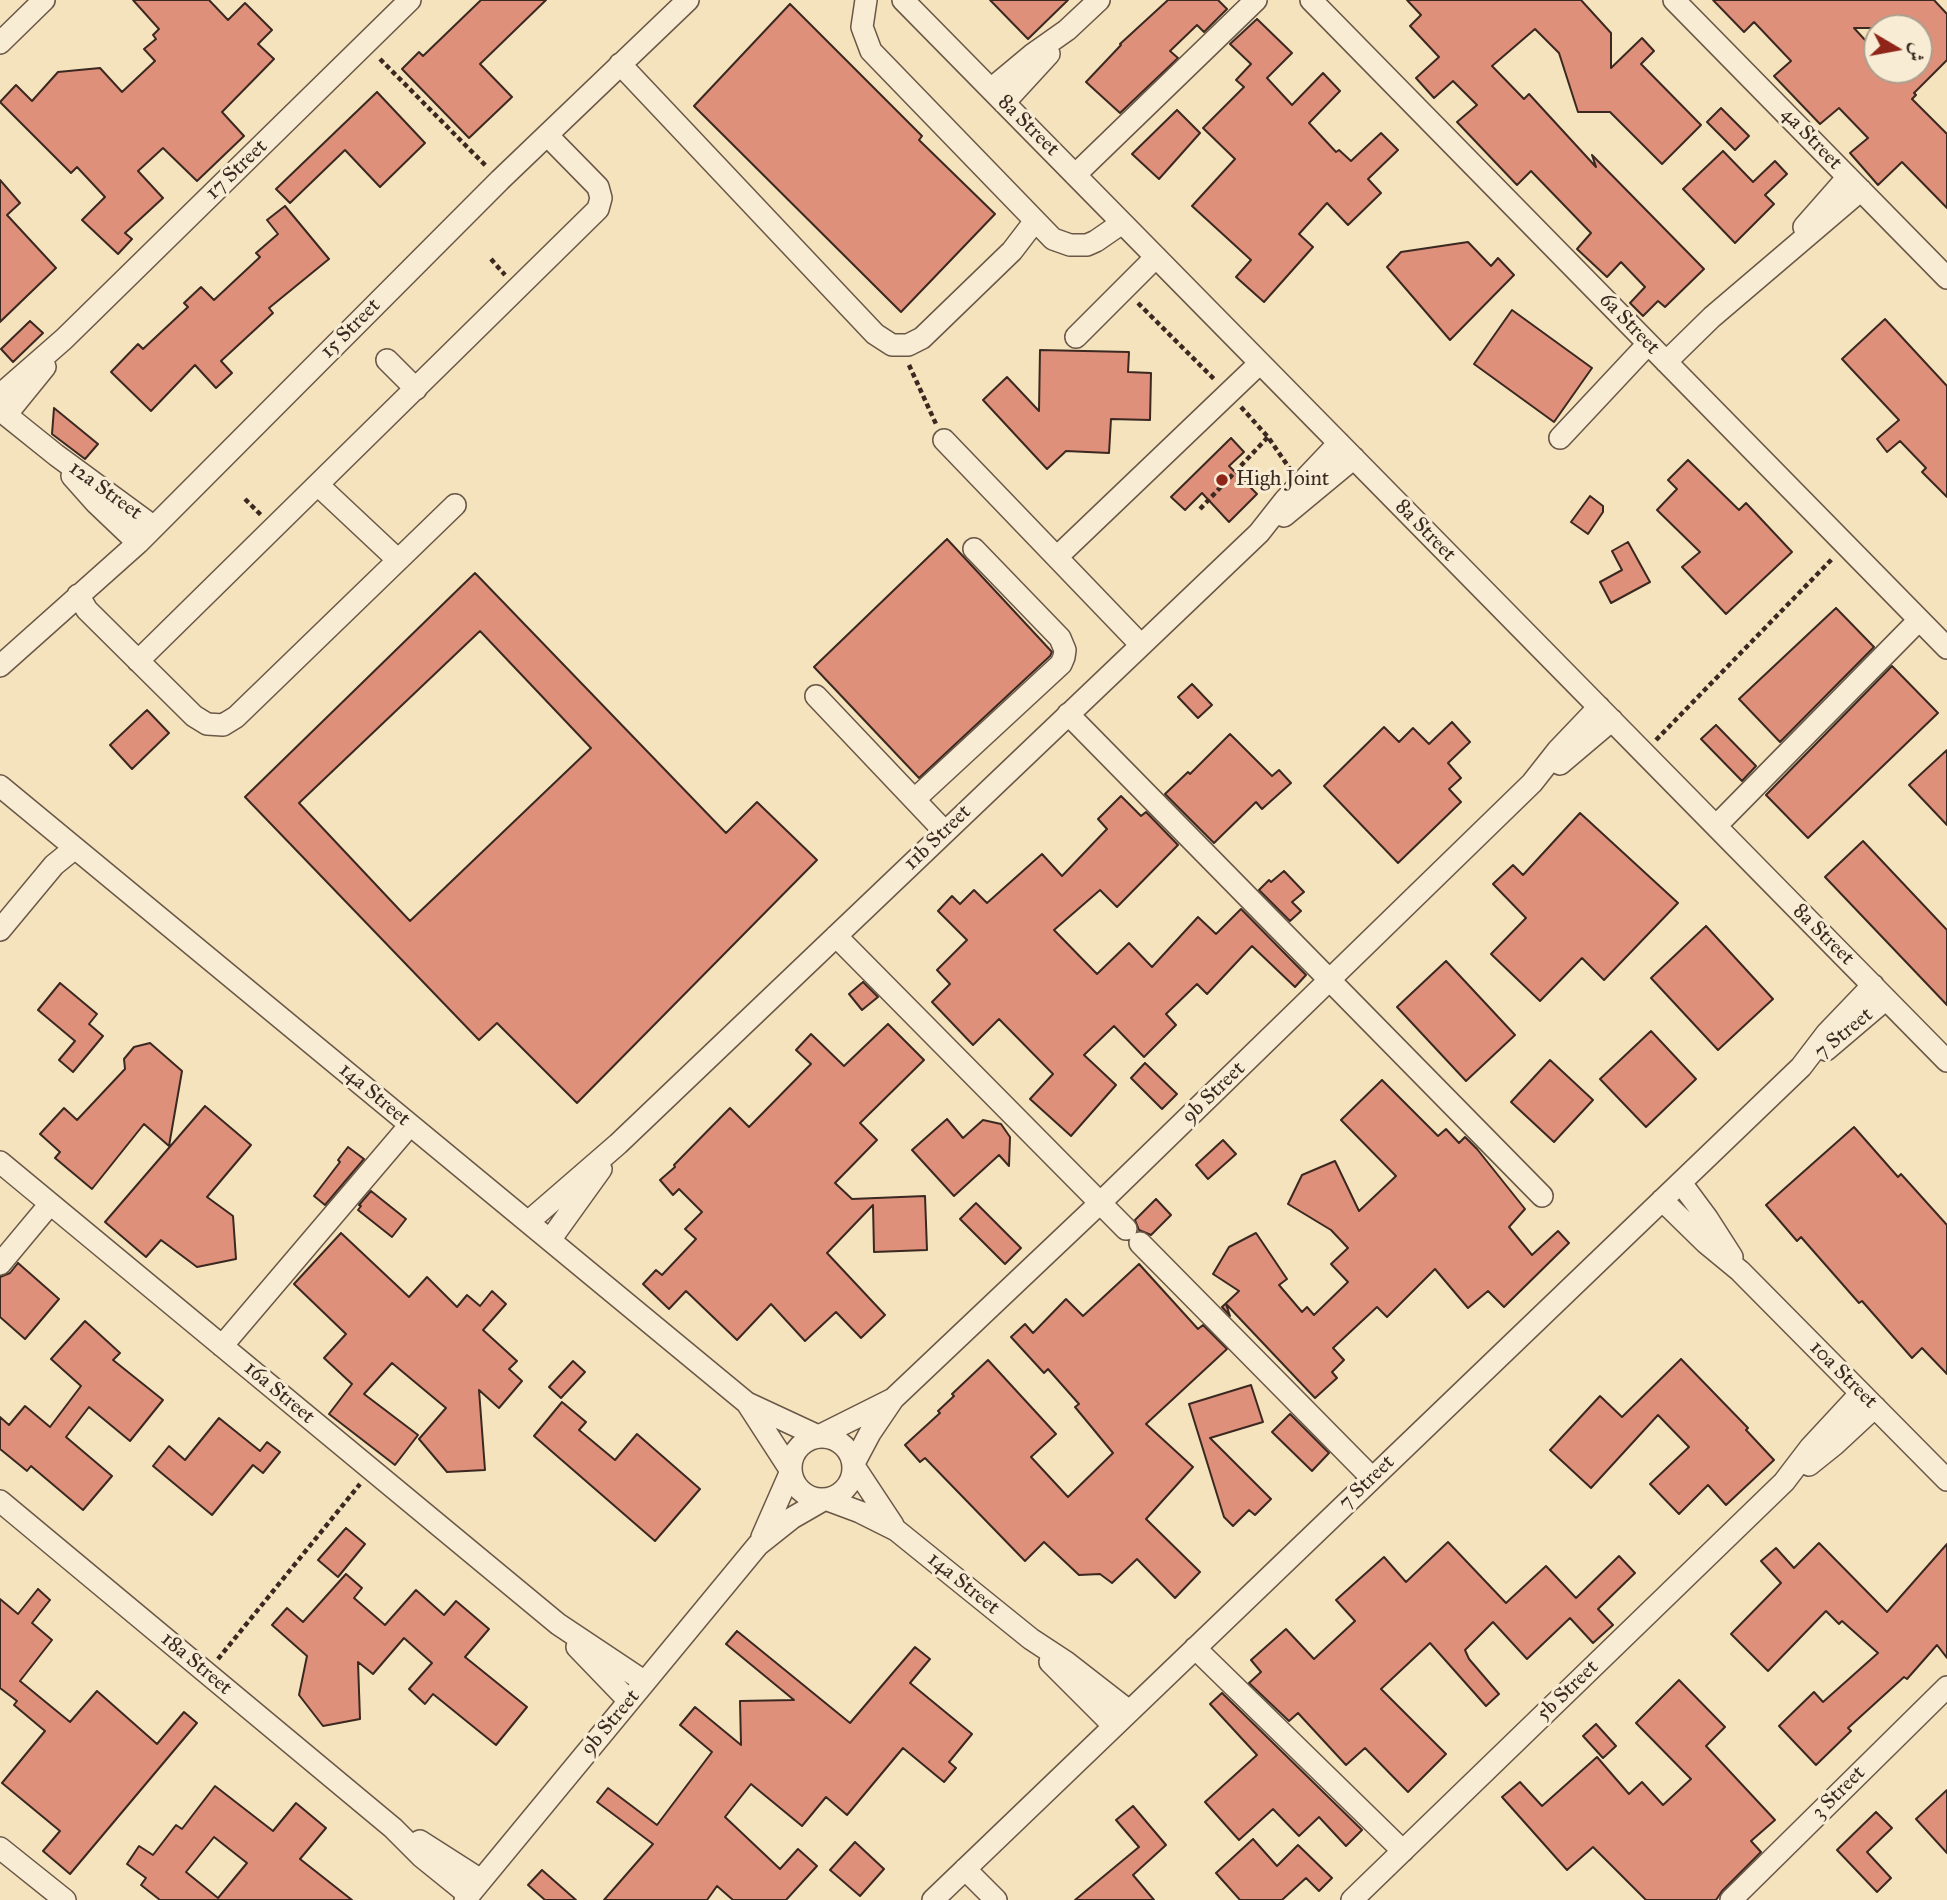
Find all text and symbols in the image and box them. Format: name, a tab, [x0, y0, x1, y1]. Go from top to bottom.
north arrow	[1863, 14, 1933, 84]
text: ش	[1904, 41, 1930, 64]
street label: 8a Street	[992, 90, 1064, 162]
street label: 4a Street	[1775, 102, 1847, 176]
street label: 17 Street	[201, 134, 273, 206]
street label: 6a Street	[1593, 288, 1665, 360]
street label: 15 Street	[316, 294, 386, 364]
street label: 12a Street	[64, 456, 146, 526]
place label: High Joint	[1236, 467, 1329, 493]
marker: High Joint	[1214, 472, 1230, 488]
street label: 8a Street	[1389, 495, 1461, 567]
street label: 11b Street	[899, 800, 977, 876]
street label: 8a Street	[1787, 899, 1859, 971]
street label: 7 Street	[1810, 1003, 1878, 1065]
street label: 9b Street	[1177, 1057, 1251, 1129]
street label: 14a Street	[333, 1058, 415, 1132]
street label: 10a Street	[1804, 1336, 1882, 1414]
street label: 16a Street	[239, 1356, 319, 1430]
street label: 7 Street	[1334, 1450, 1400, 1516]
street label: 14a Street	[922, 1547, 1004, 1621]
street label: 18a Street	[155, 1627, 237, 1701]
street label: 5b Street	[1532, 1655, 1604, 1727]
street label: 9b Street	[576, 1685, 646, 1761]
street label: 3 Street	[1807, 1761, 1871, 1825]

